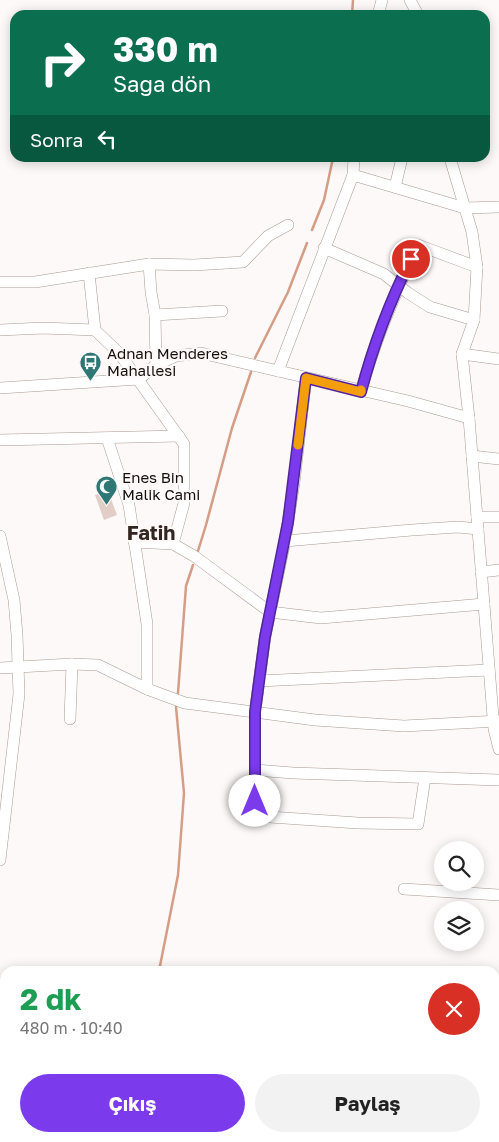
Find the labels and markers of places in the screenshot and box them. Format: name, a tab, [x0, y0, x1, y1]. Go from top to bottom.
pin	[390, 238, 432, 280]
place label: Adnan Menderes Mahallesi	[107, 344, 228, 379]
bus stop icon: Adnan Menderes Mahallesi	[79, 350, 103, 381]
place label: Enes Bin Malik Cami	[122, 468, 200, 503]
mosque icon: Enes Bin Malik Cami	[94, 474, 118, 505]

